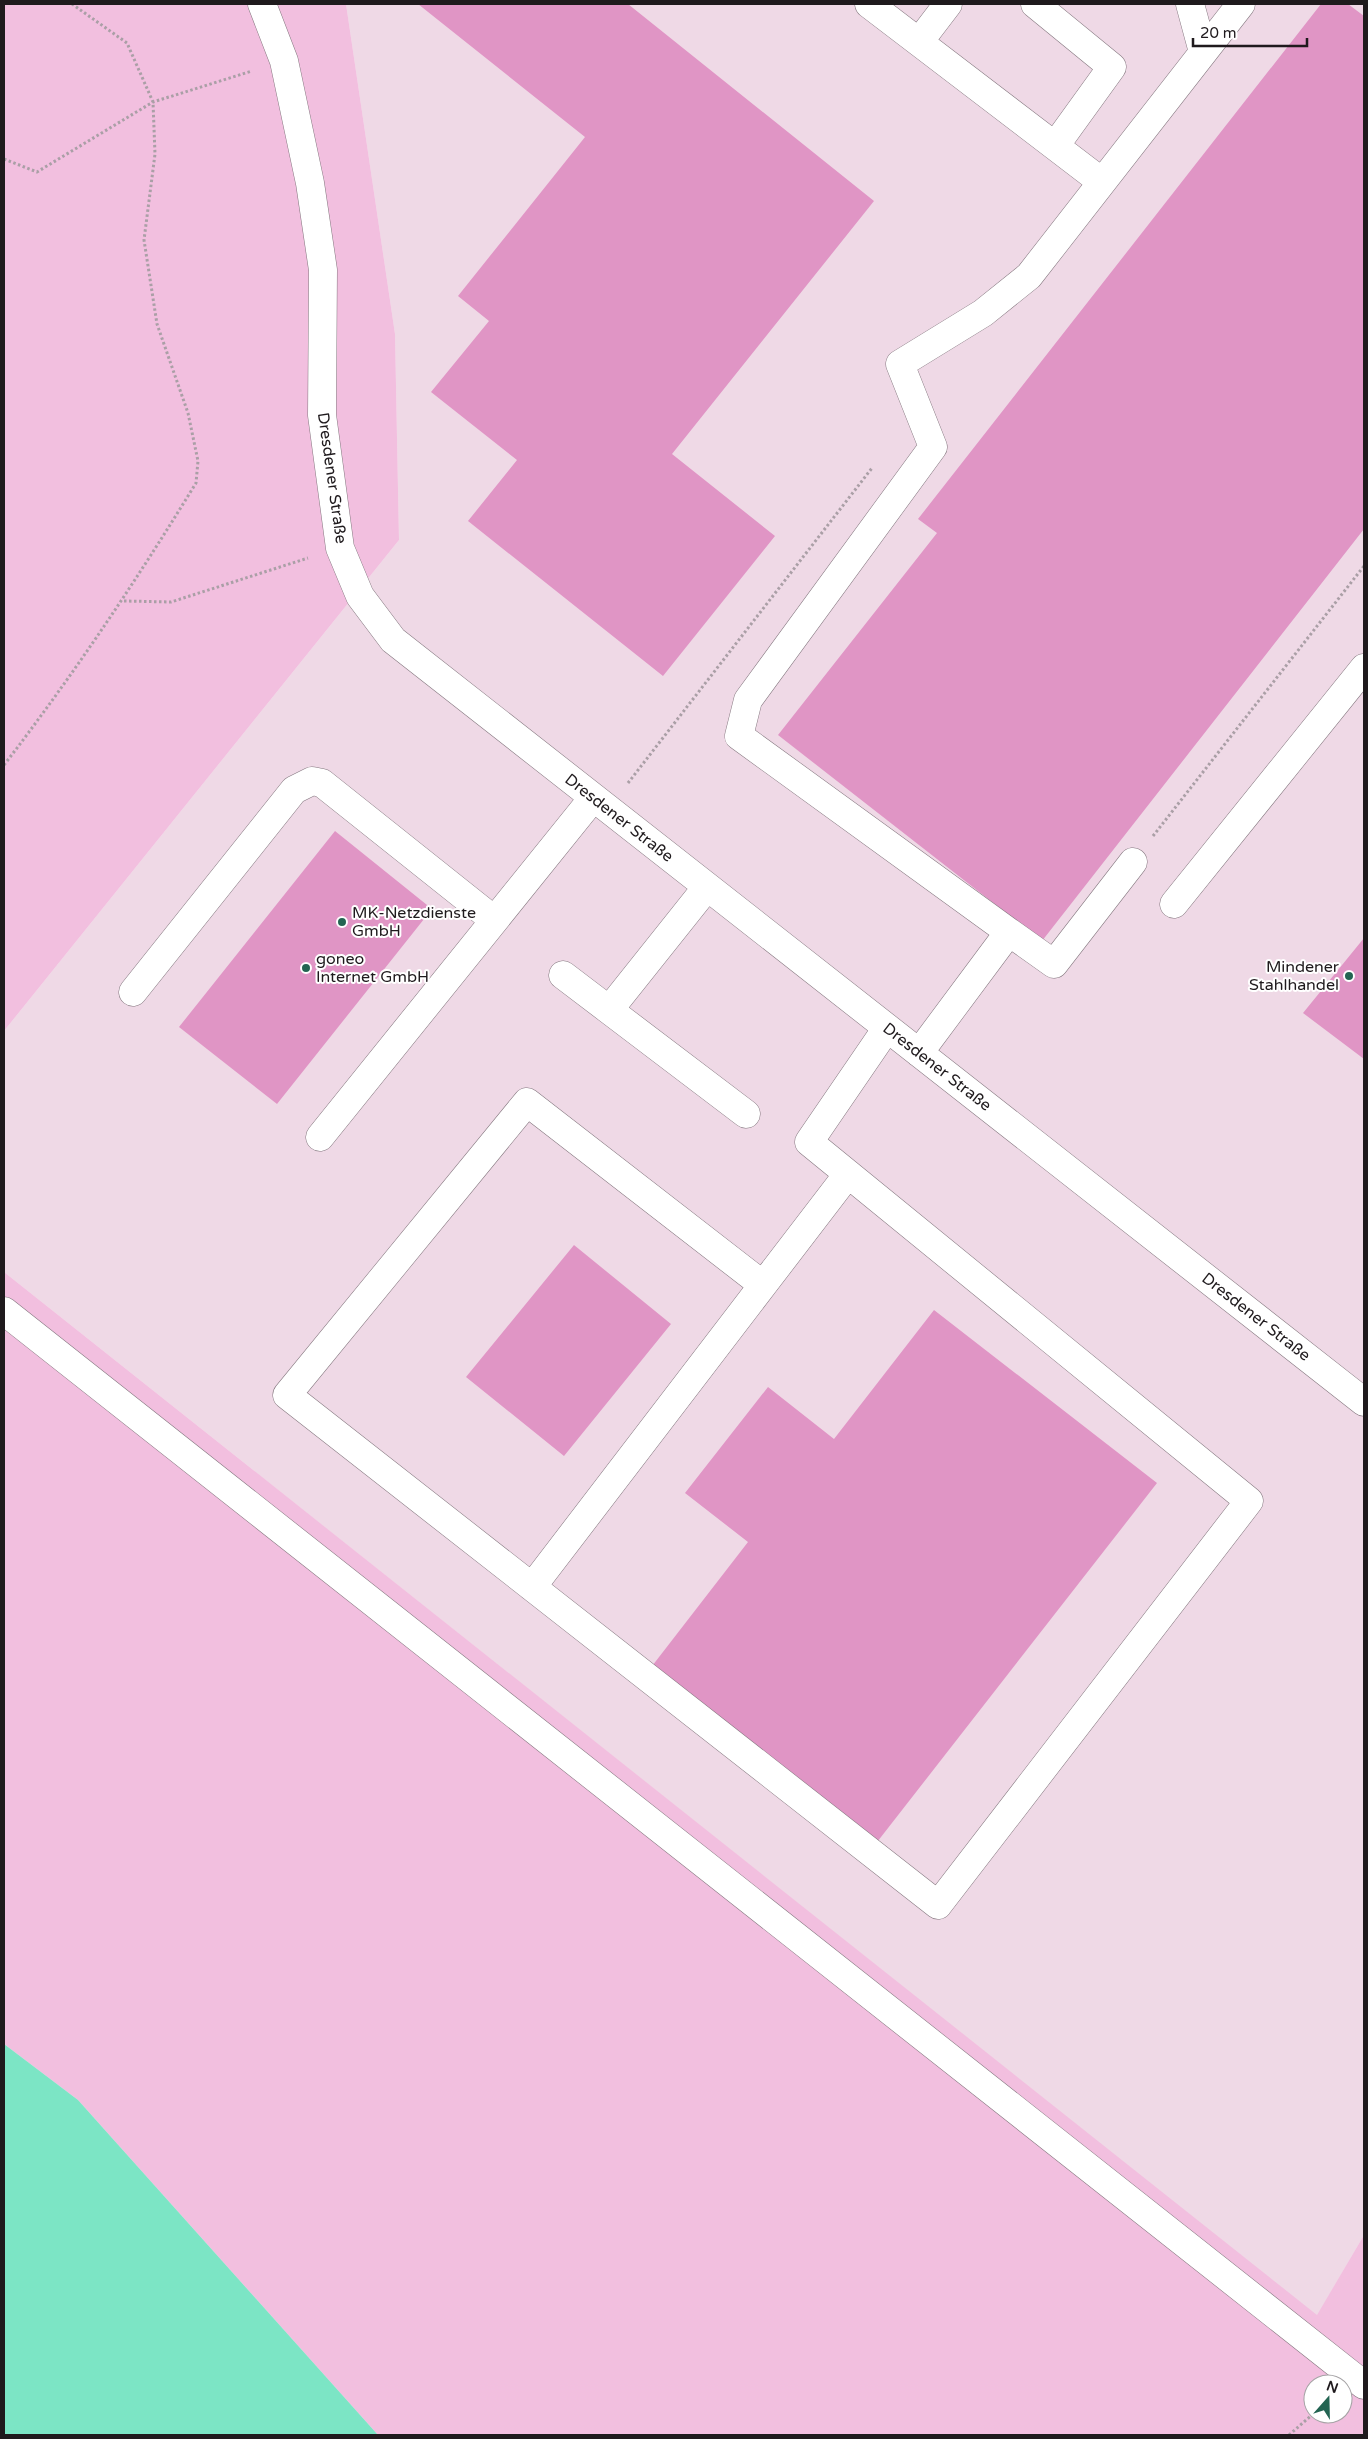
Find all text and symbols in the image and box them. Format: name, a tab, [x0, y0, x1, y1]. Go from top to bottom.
scale bar	[1193, 15, 1307, 47]
text: 20 m	[1200, 24, 1237, 42]
street label: Dresdener Straße	[313, 411, 351, 545]
street label: Dresdener Straße	[561, 769, 677, 867]
place label: MK-Netzdienste GmbH	[352, 903, 476, 941]
marker: MK-Netzdienste GmbH	[336, 916, 348, 928]
place label: goneo Internet GmbH	[316, 949, 429, 987]
place label: Mindener Stahlhandel	[1249, 957, 1340, 995]
marker: goneo Internet GmbH	[300, 962, 312, 974]
marker: Mindener Stahlhandel	[1343, 970, 1355, 982]
street label: Dresdener Straße	[879, 1018, 995, 1116]
street label: Dresdener Straße	[1198, 1268, 1314, 1366]
north arrow	[1303, 2374, 1353, 2424]
text: N	[1324, 2377, 1340, 2397]

